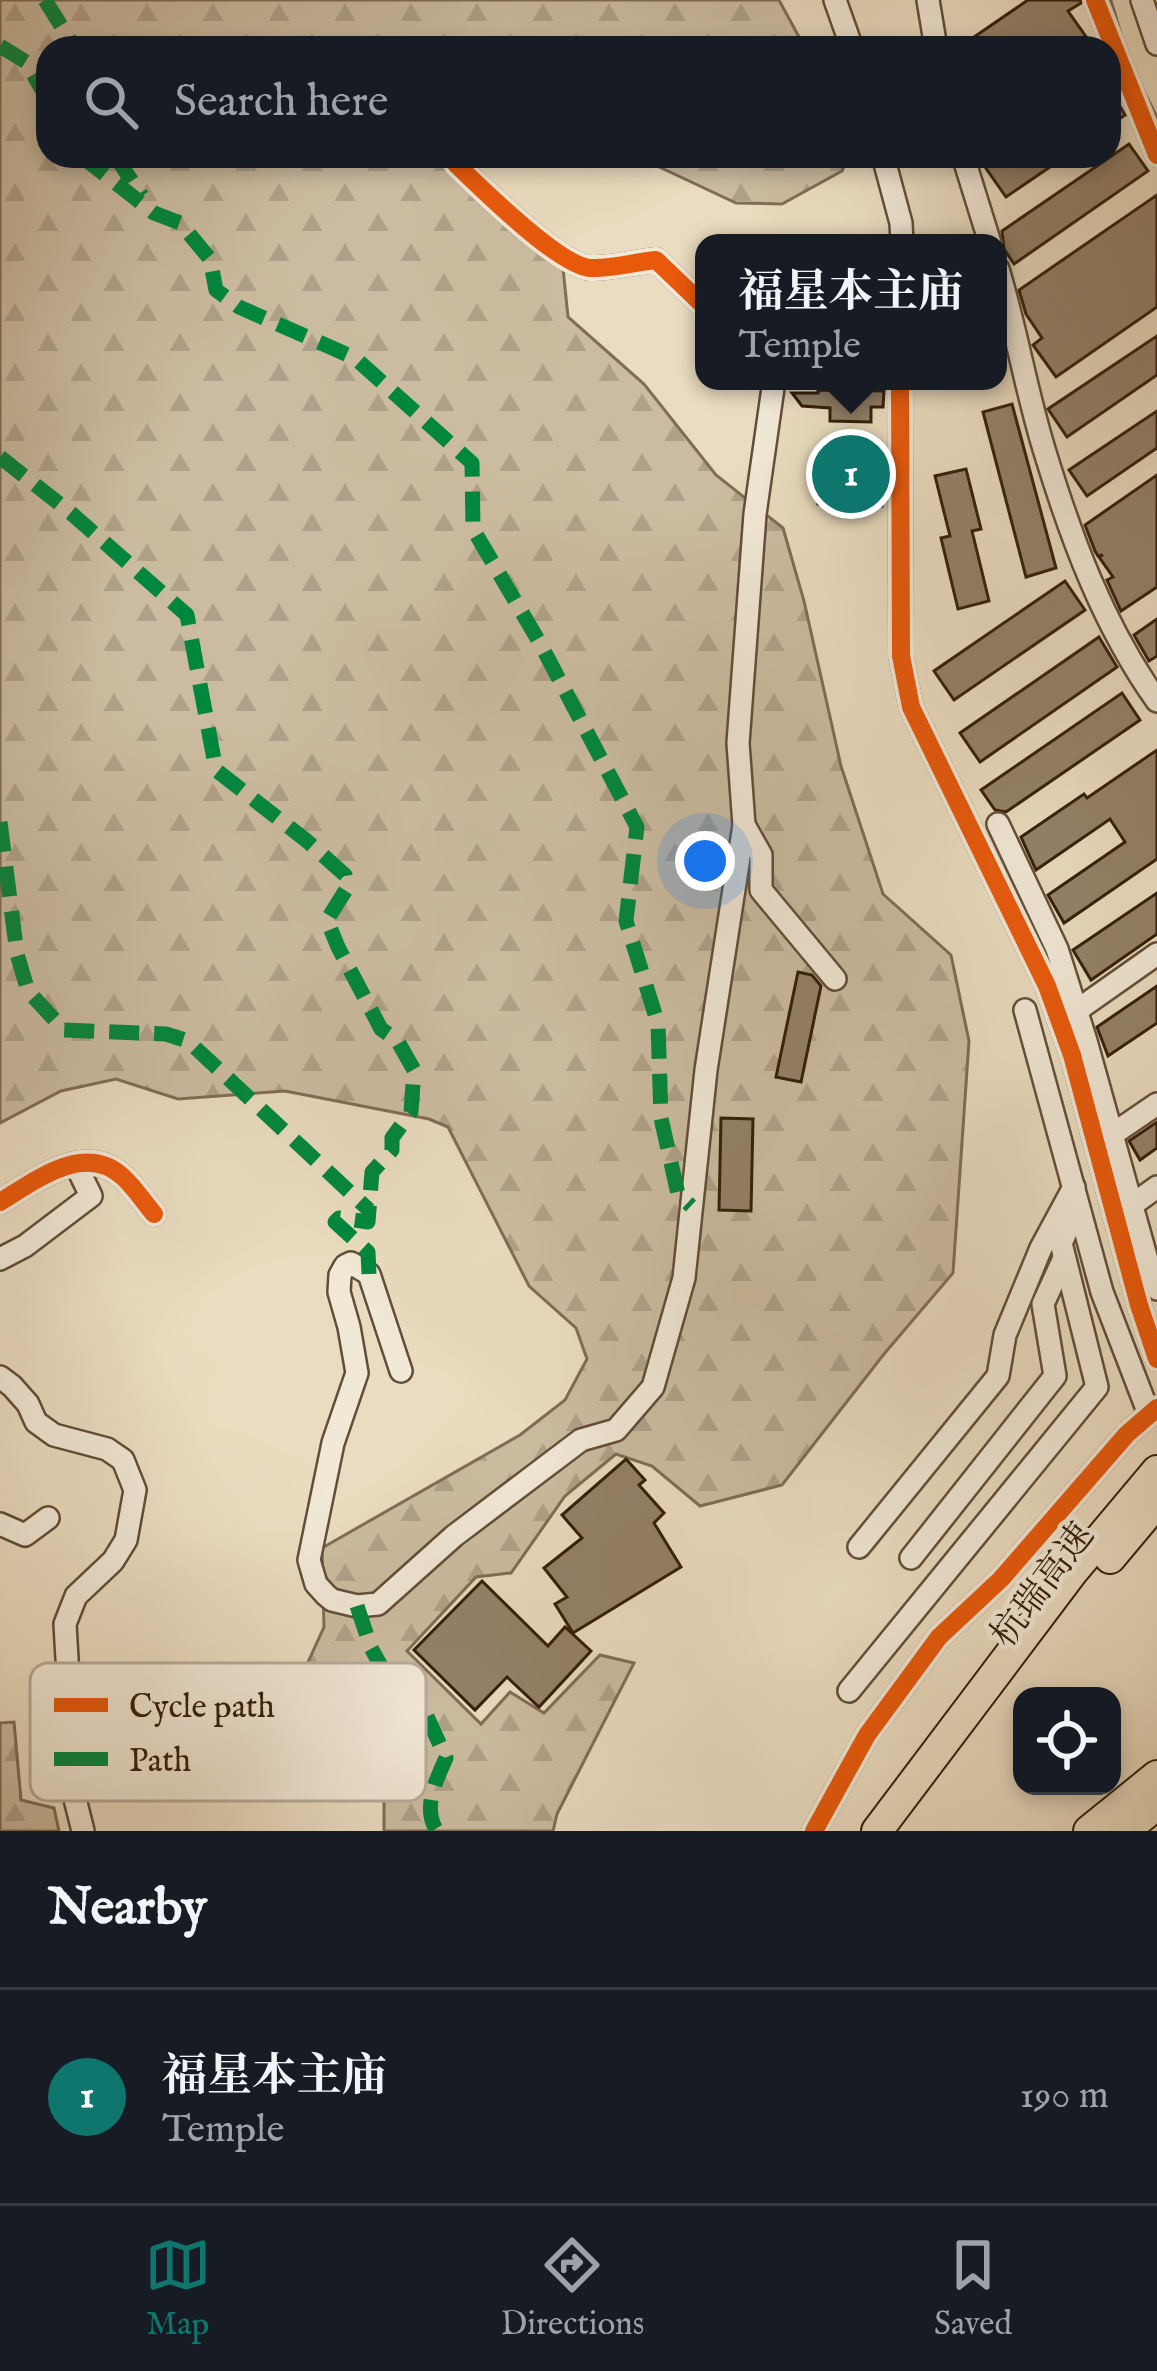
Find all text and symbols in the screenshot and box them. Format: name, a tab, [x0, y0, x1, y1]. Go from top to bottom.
search box	[36, 36, 1121, 168]
icon: search	[78, 69, 144, 135]
text: Search here	[174, 74, 388, 131]
popup	[695, 234, 1007, 390]
text: 福星本主庙	[738, 265, 964, 322]
text: Temple	[738, 322, 861, 371]
pin: 1	[812, 429, 890, 519]
your location	[675, 831, 735, 891]
street label: 杭瑞高速	[982, 1514, 1105, 1657]
legend	[30, 1663, 426, 1801]
text: Cycle path	[129, 1687, 275, 1729]
map controls	[1013, 1687, 1121, 1795]
button: locate	[1013, 1687, 1121, 1795]
text: Path	[129, 1741, 191, 1783]
text: Nearby	[48, 1877, 207, 1942]
text: 福星本主庙	[162, 2049, 387, 2106]
text: 1	[80, 2072, 94, 2121]
text: 190 m	[1020, 2072, 1109, 2121]
text: Temple	[162, 2106, 284, 2155]
tab: Map	[145, 2232, 211, 2346]
tab: Directions	[501, 2232, 644, 2346]
tab: Saved	[934, 2232, 1012, 2346]

